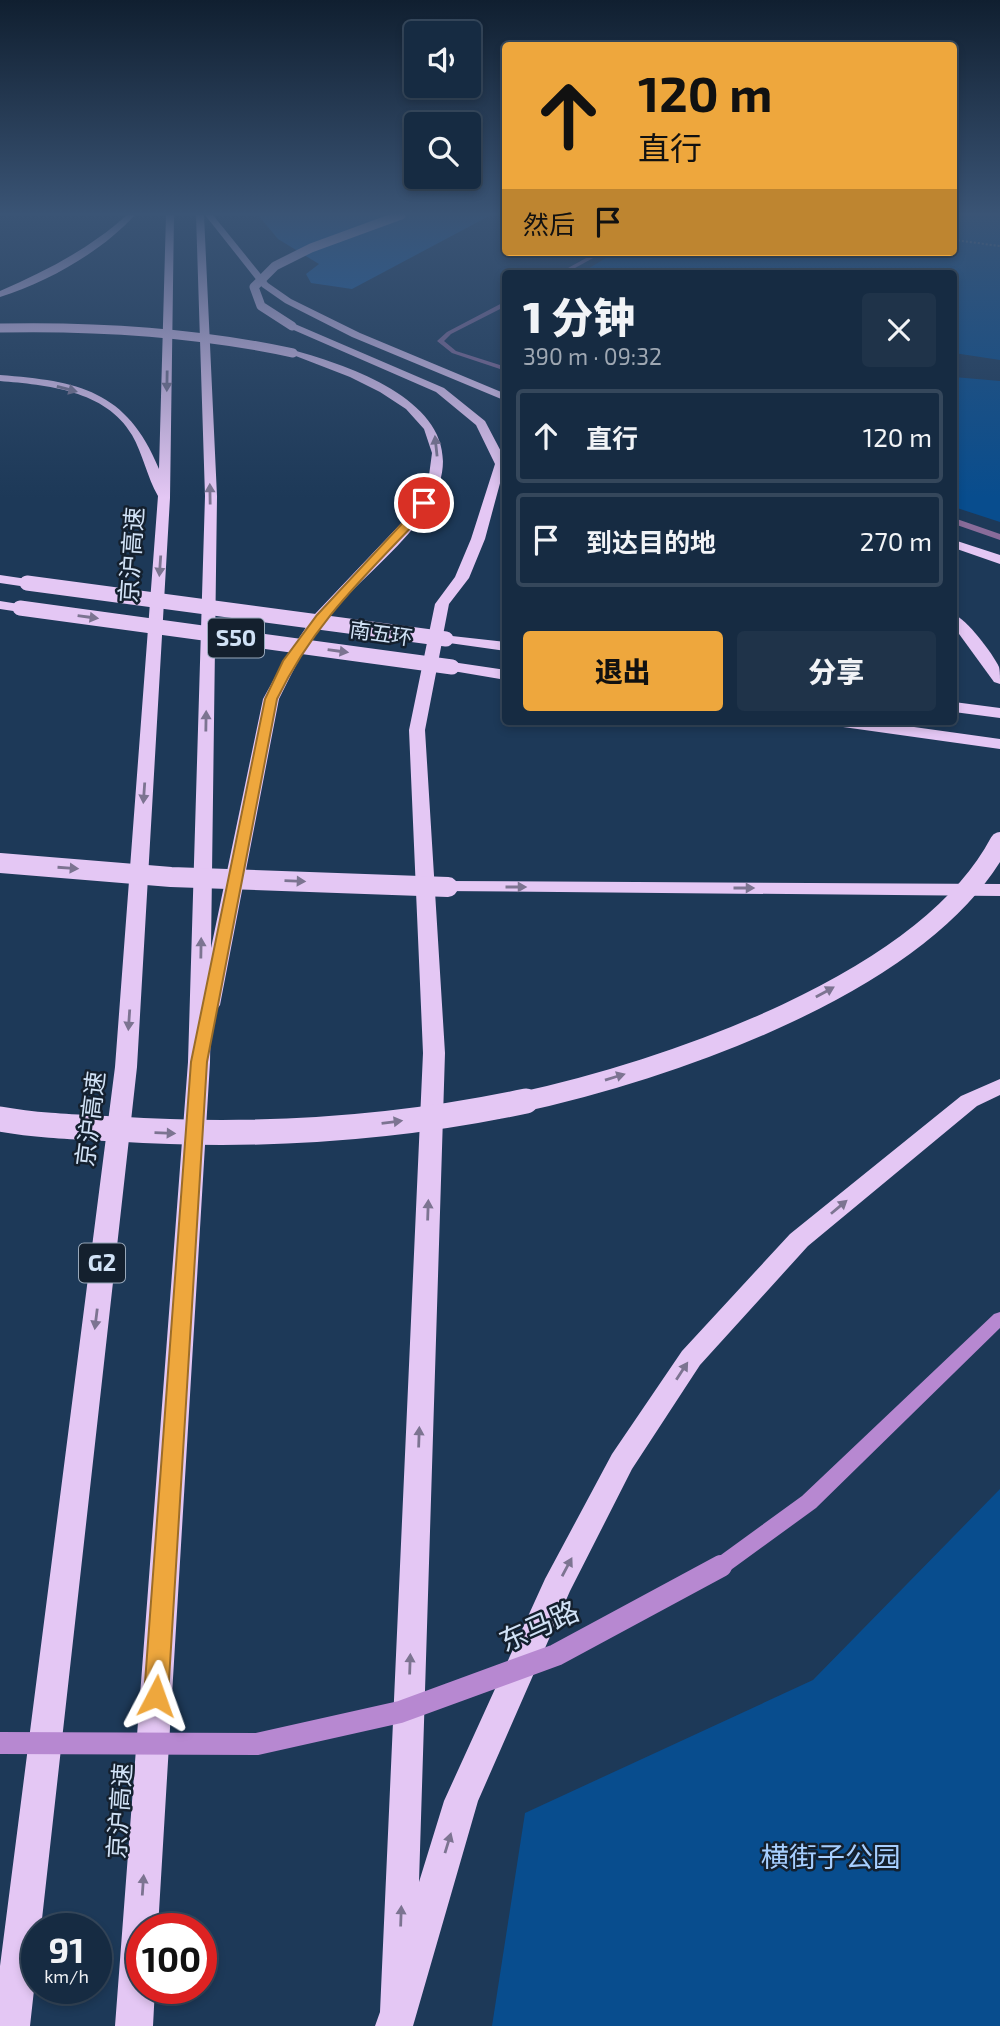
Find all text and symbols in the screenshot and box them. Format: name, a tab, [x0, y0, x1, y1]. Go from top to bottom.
map controls	[404, 21, 481, 189]
button: sound	[404, 21, 481, 98]
text: 120 m	[638, 63, 772, 122]
icon: ahead	[523, 70, 614, 161]
button: search	[404, 112, 481, 189]
text: 直行	[638, 128, 702, 166]
icon: arrive	[589, 203, 627, 241]
text: 然后	[523, 208, 575, 239]
text: 1 分钟	[523, 291, 635, 341]
button: close	[862, 293, 936, 367]
text: 390 m · 09:32	[523, 342, 662, 370]
one-way arrow	[161, 370, 172, 392]
one-way arrow	[56, 384, 78, 395]
icon: ahead	[527, 417, 565, 455]
text: 120 m	[863, 421, 932, 452]
text: 直行	[586, 422, 638, 453]
one-way arrow	[431, 435, 442, 457]
pin	[394, 473, 454, 533]
one-way arrow	[204, 482, 216, 504]
icon: arrive	[405, 484, 443, 522]
street label: 京沪高速	[113, 506, 148, 604]
icon: arrive	[527, 521, 565, 559]
text: 270 m	[860, 525, 932, 556]
text: 到达目的地	[586, 526, 716, 557]
one-way arrow	[154, 555, 165, 577]
one-way arrow	[77, 612, 99, 623]
street label: 南五环	[348, 616, 414, 649]
road number: S50	[208, 618, 264, 658]
button: 退出	[523, 631, 723, 711]
button: 分享	[737, 631, 936, 711]
one-way arrow	[327, 646, 349, 657]
one-way arrow	[200, 710, 212, 732]
one-way arrow	[139, 782, 150, 804]
one-way arrow	[57, 862, 79, 873]
one-way arrow	[284, 875, 306, 886]
one-way arrow	[505, 881, 527, 893]
one-way arrow	[733, 882, 755, 894]
one-way arrow	[195, 937, 207, 959]
one-way arrow	[815, 986, 835, 998]
one-way arrow	[123, 1009, 134, 1031]
street label: 京沪高速	[69, 1069, 110, 1168]
one-way arrow	[605, 1072, 626, 1082]
one-way arrow	[382, 1117, 404, 1128]
one-way arrow	[155, 1127, 177, 1138]
one-way arrow	[422, 1199, 433, 1221]
one-way arrow	[830, 1200, 847, 1215]
road number: G2	[79, 1244, 125, 1282]
one-way arrow	[90, 1308, 101, 1330]
one-way arrow	[675, 1362, 689, 1380]
one-way arrow	[413, 1426, 425, 1448]
one-way arrow	[562, 1557, 573, 1577]
street label: 东马路	[493, 1592, 584, 1658]
one-way arrow	[405, 1653, 416, 1675]
position arrow	[119, 1659, 193, 1733]
street label: 京沪高速	[101, 1762, 136, 1860]
one-way arrow	[443, 1832, 453, 1853]
park label: 横街子公园	[761, 1839, 901, 1873]
one-way arrow	[138, 1873, 149, 1895]
one-way arrow	[395, 1905, 406, 1927]
speed limit sign: 100	[126, 1913, 217, 2004]
text: 91	[49, 1928, 84, 1970]
text: km/h	[44, 1965, 89, 1987]

